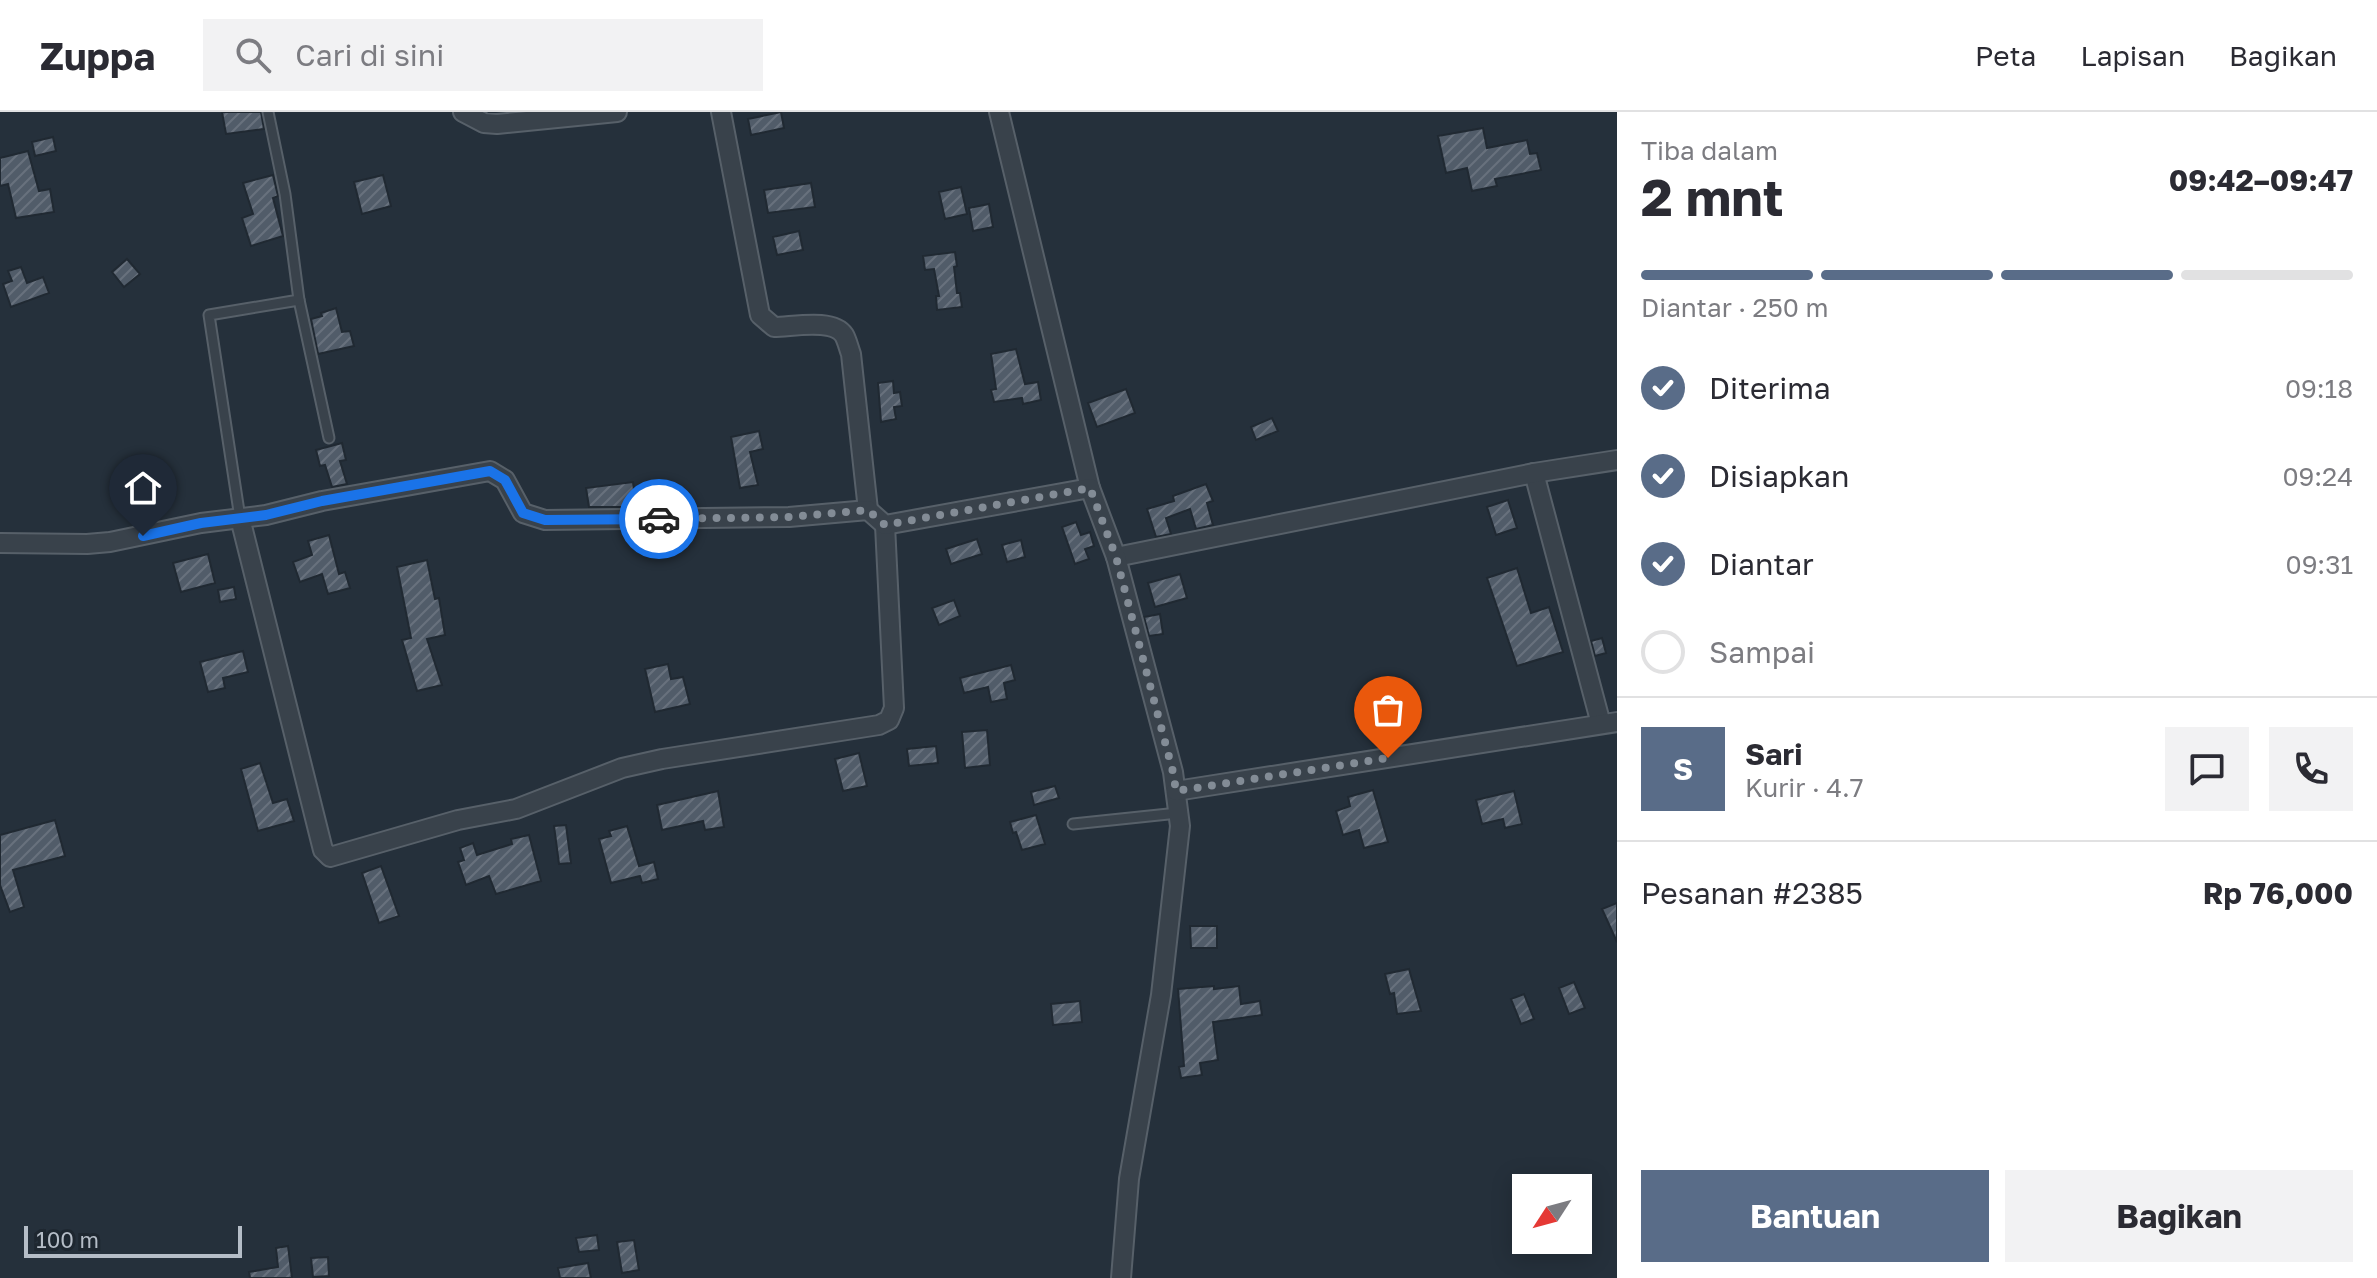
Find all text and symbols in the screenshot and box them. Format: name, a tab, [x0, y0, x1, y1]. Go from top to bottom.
search box	[203, 19, 763, 91]
text: Zuppa	[40, 33, 155, 78]
icon: search	[231, 33, 275, 77]
text: Cari di sini	[295, 37, 444, 73]
text: Peta	[1975, 39, 2036, 72]
text: Lapisan	[2080, 39, 2185, 72]
text: Bagikan	[2229, 39, 2337, 72]
text: Tiba dalam	[1641, 135, 1778, 166]
text: 09:42–09:47	[2169, 162, 2353, 198]
text: 2 mnt	[1641, 165, 1783, 227]
text: Diantar · 250 m	[1641, 292, 1828, 323]
icon: check	[1641, 366, 1685, 410]
text: Diterima	[1709, 370, 1831, 406]
text: 09:18	[2285, 373, 2353, 404]
pin	[109, 454, 177, 536]
icon: check	[1641, 454, 1685, 498]
text: Disiapkan	[1709, 458, 1849, 494]
text: 09:24	[2282, 461, 2353, 492]
icon: home	[121, 466, 165, 510]
courier	[619, 479, 699, 559]
icon: car	[637, 497, 681, 541]
icon: check	[1641, 542, 1685, 586]
text: Diantar	[1709, 546, 1814, 582]
text: 09:31	[2286, 549, 2353, 580]
text: Sampai	[1709, 634, 1815, 670]
pin	[1354, 676, 1422, 758]
icon: bag	[1366, 688, 1410, 732]
button: chat	[2165, 727, 2249, 811]
button: phone	[2269, 727, 2353, 811]
text: Sari	[1745, 736, 1802, 772]
text: S	[1673, 751, 1693, 787]
text: Kurir · 4.7	[1745, 772, 1864, 803]
text: Pesanan #2385	[1641, 875, 1863, 911]
text: Rp 76,000	[2203, 875, 2353, 911]
button: Bantuan	[1641, 1170, 1989, 1262]
button: Bagikan	[2005, 1170, 2353, 1262]
north arrow	[1512, 1174, 1592, 1254]
map controls	[1512, 1174, 1592, 1254]
scale bar	[24, 1222, 242, 1258]
text: 100 m	[36, 1226, 99, 1253]

